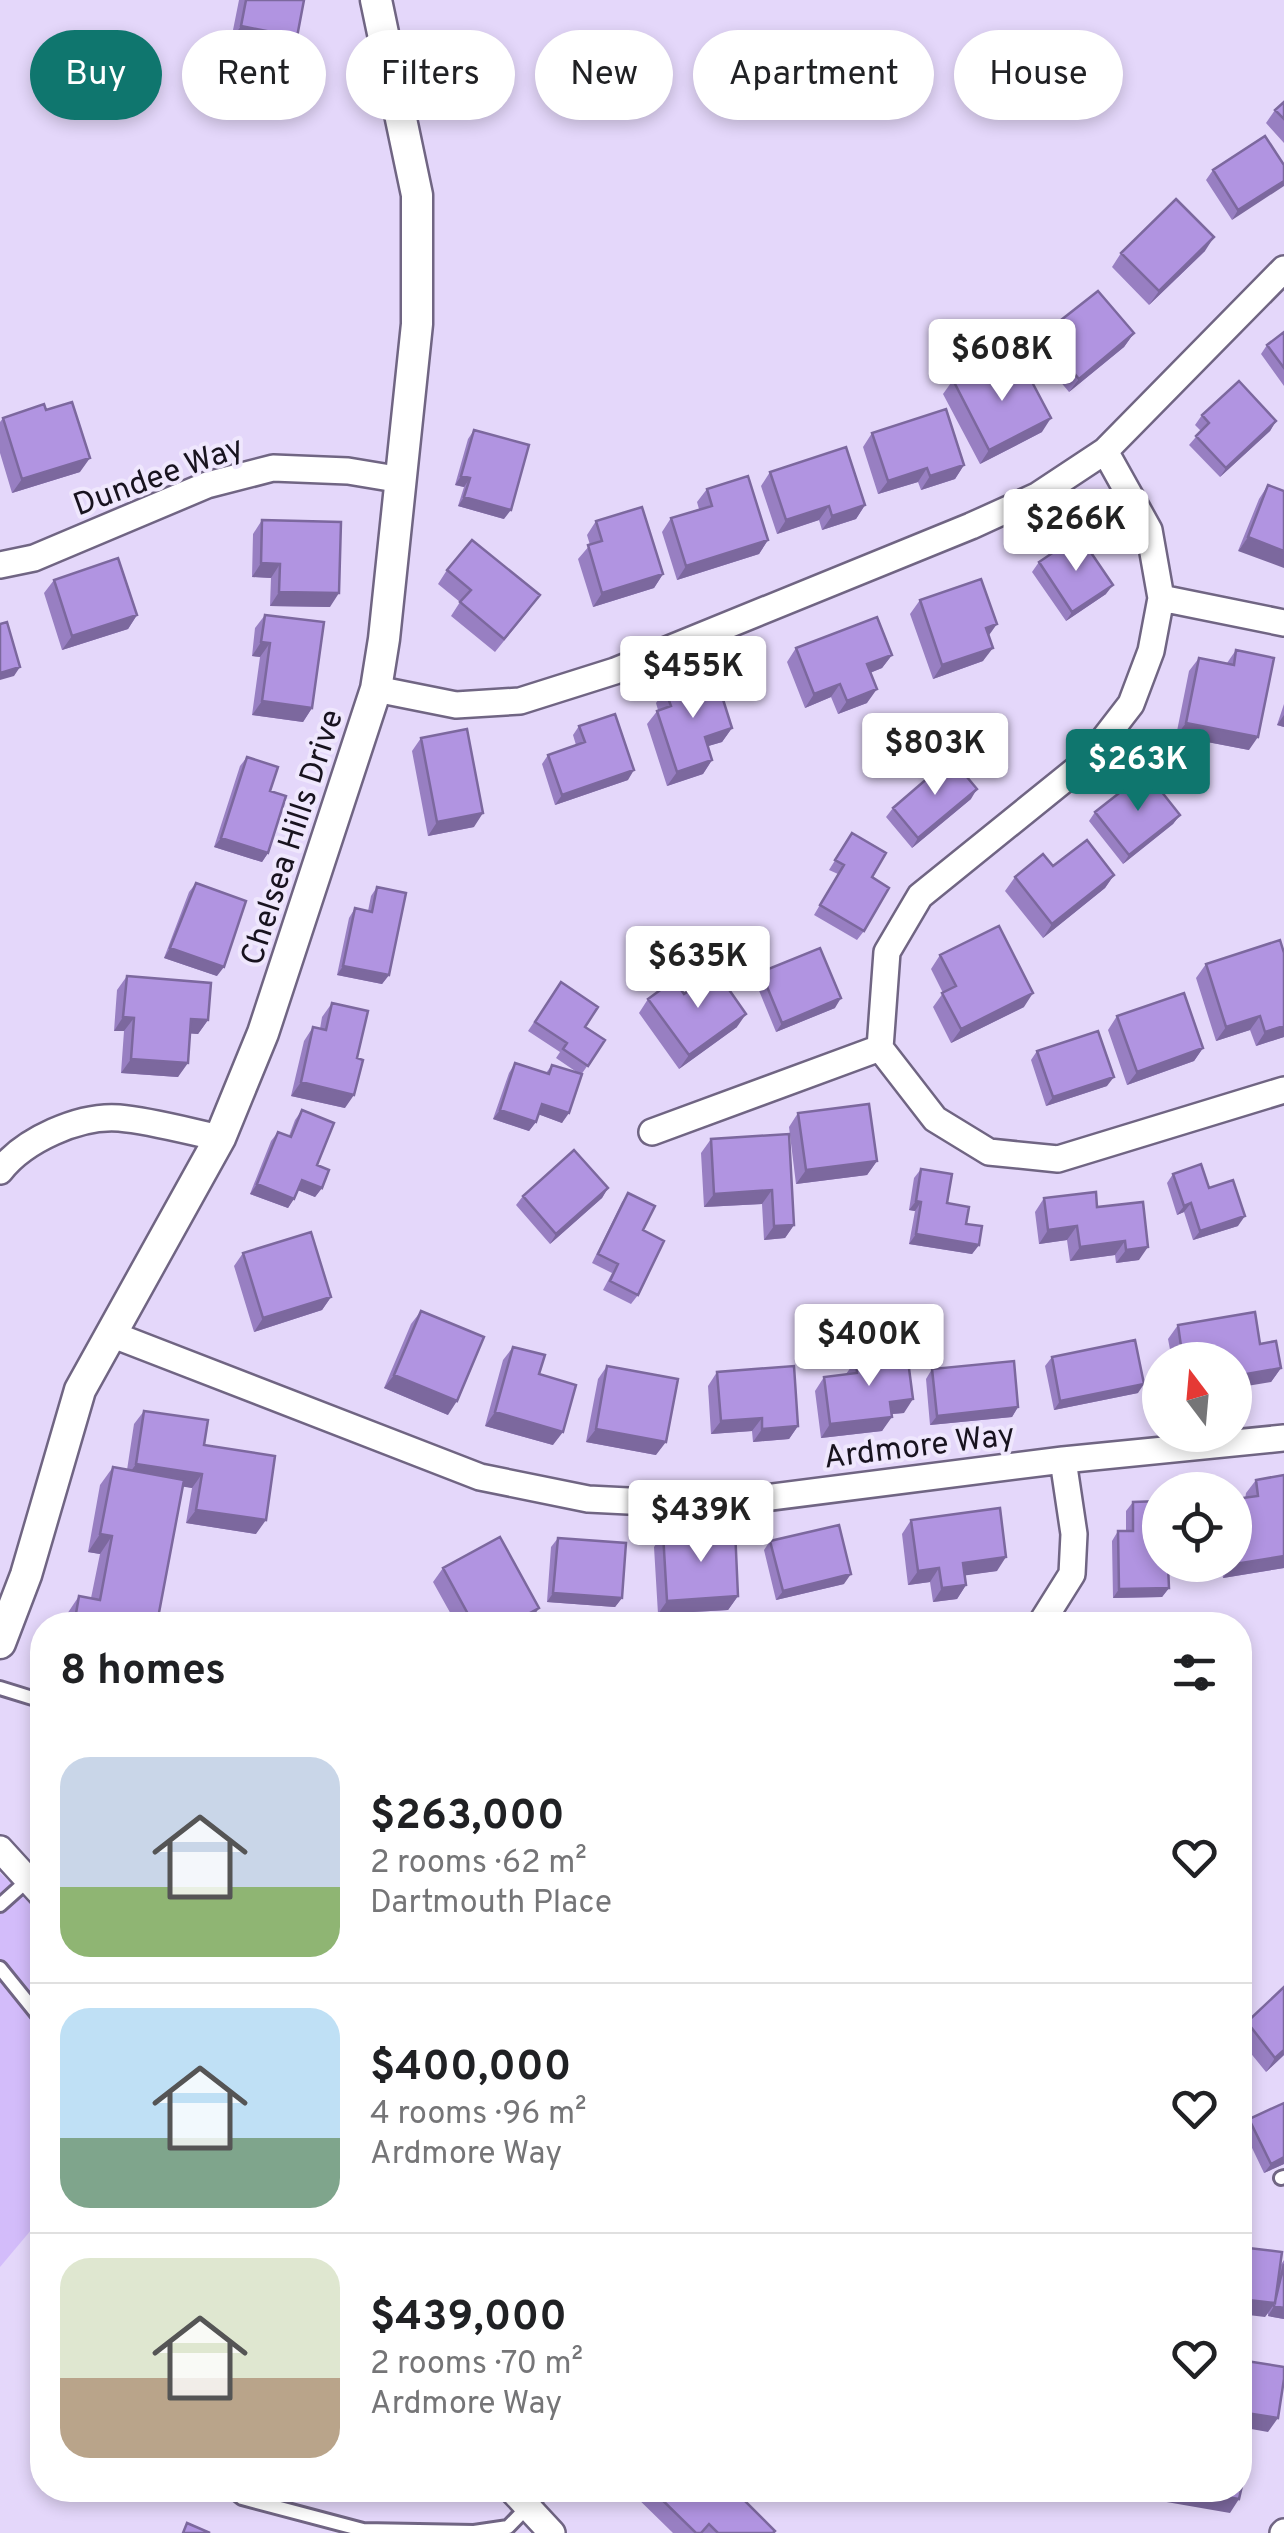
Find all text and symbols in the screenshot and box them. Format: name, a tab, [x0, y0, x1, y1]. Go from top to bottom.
chip: Buy	[30, 30, 162, 120]
chip: Rent	[182, 30, 326, 120]
chip: Filters	[346, 30, 515, 120]
chip: New	[535, 30, 673, 120]
chip: Apartment	[693, 30, 934, 120]
chip: House	[954, 30, 1123, 120]
pin: $608K	[932, 319, 1072, 404]
text: $608K	[951, 331, 1053, 371]
street label: Dundee Way	[68, 429, 250, 527]
pin: $266K	[1006, 489, 1146, 574]
text: $266K	[1026, 501, 1126, 541]
pin: $455K	[623, 636, 763, 721]
text: $455K	[642, 648, 744, 688]
street label: Chelsea Hills Drive	[234, 705, 354, 971]
pin: $803K	[865, 713, 1005, 798]
text: $803K	[884, 725, 986, 765]
pin: $263K	[1068, 729, 1208, 814]
text: $263K	[1088, 741, 1188, 781]
pin: $635K	[628, 926, 768, 1011]
text: $635K	[648, 938, 748, 978]
pin: $400K	[799, 1304, 939, 1389]
text: $400K	[817, 1316, 921, 1356]
north arrow	[1142, 1342, 1252, 1452]
map controls	[1142, 1342, 1252, 1582]
street label: Ardmore Way	[822, 1416, 1017, 1480]
button: locate	[1142, 1472, 1252, 1582]
pin: $439K	[631, 1480, 771, 1565]
text: $439K	[650, 1492, 752, 1532]
icon: filters	[1167, 1645, 1222, 1700]
text: 8 homes	[60, 1646, 226, 1699]
text: $263,000	[370, 1791, 565, 1844]
icon: home	[140, 1797, 260, 1917]
icon: heart	[1167, 1830, 1222, 1885]
text: 2 rooms · 62 m²	[370, 1844, 587, 1884]
text: Dartmouth Place	[370, 1884, 612, 1924]
text: $400,000	[370, 2042, 571, 2095]
icon: home	[140, 2048, 260, 2168]
icon: heart	[1167, 2081, 1222, 2136]
text: 4 rooms · 96 m²	[370, 2095, 587, 2135]
text: Ardmore Way	[370, 2135, 562, 2175]
text: $439,000	[370, 2292, 567, 2345]
icon: home	[140, 2298, 260, 2418]
icon: heart	[1167, 2331, 1222, 2386]
text: 2 rooms · 70 m²	[370, 2345, 583, 2385]
text: Ardmore Way	[370, 2385, 562, 2425]

